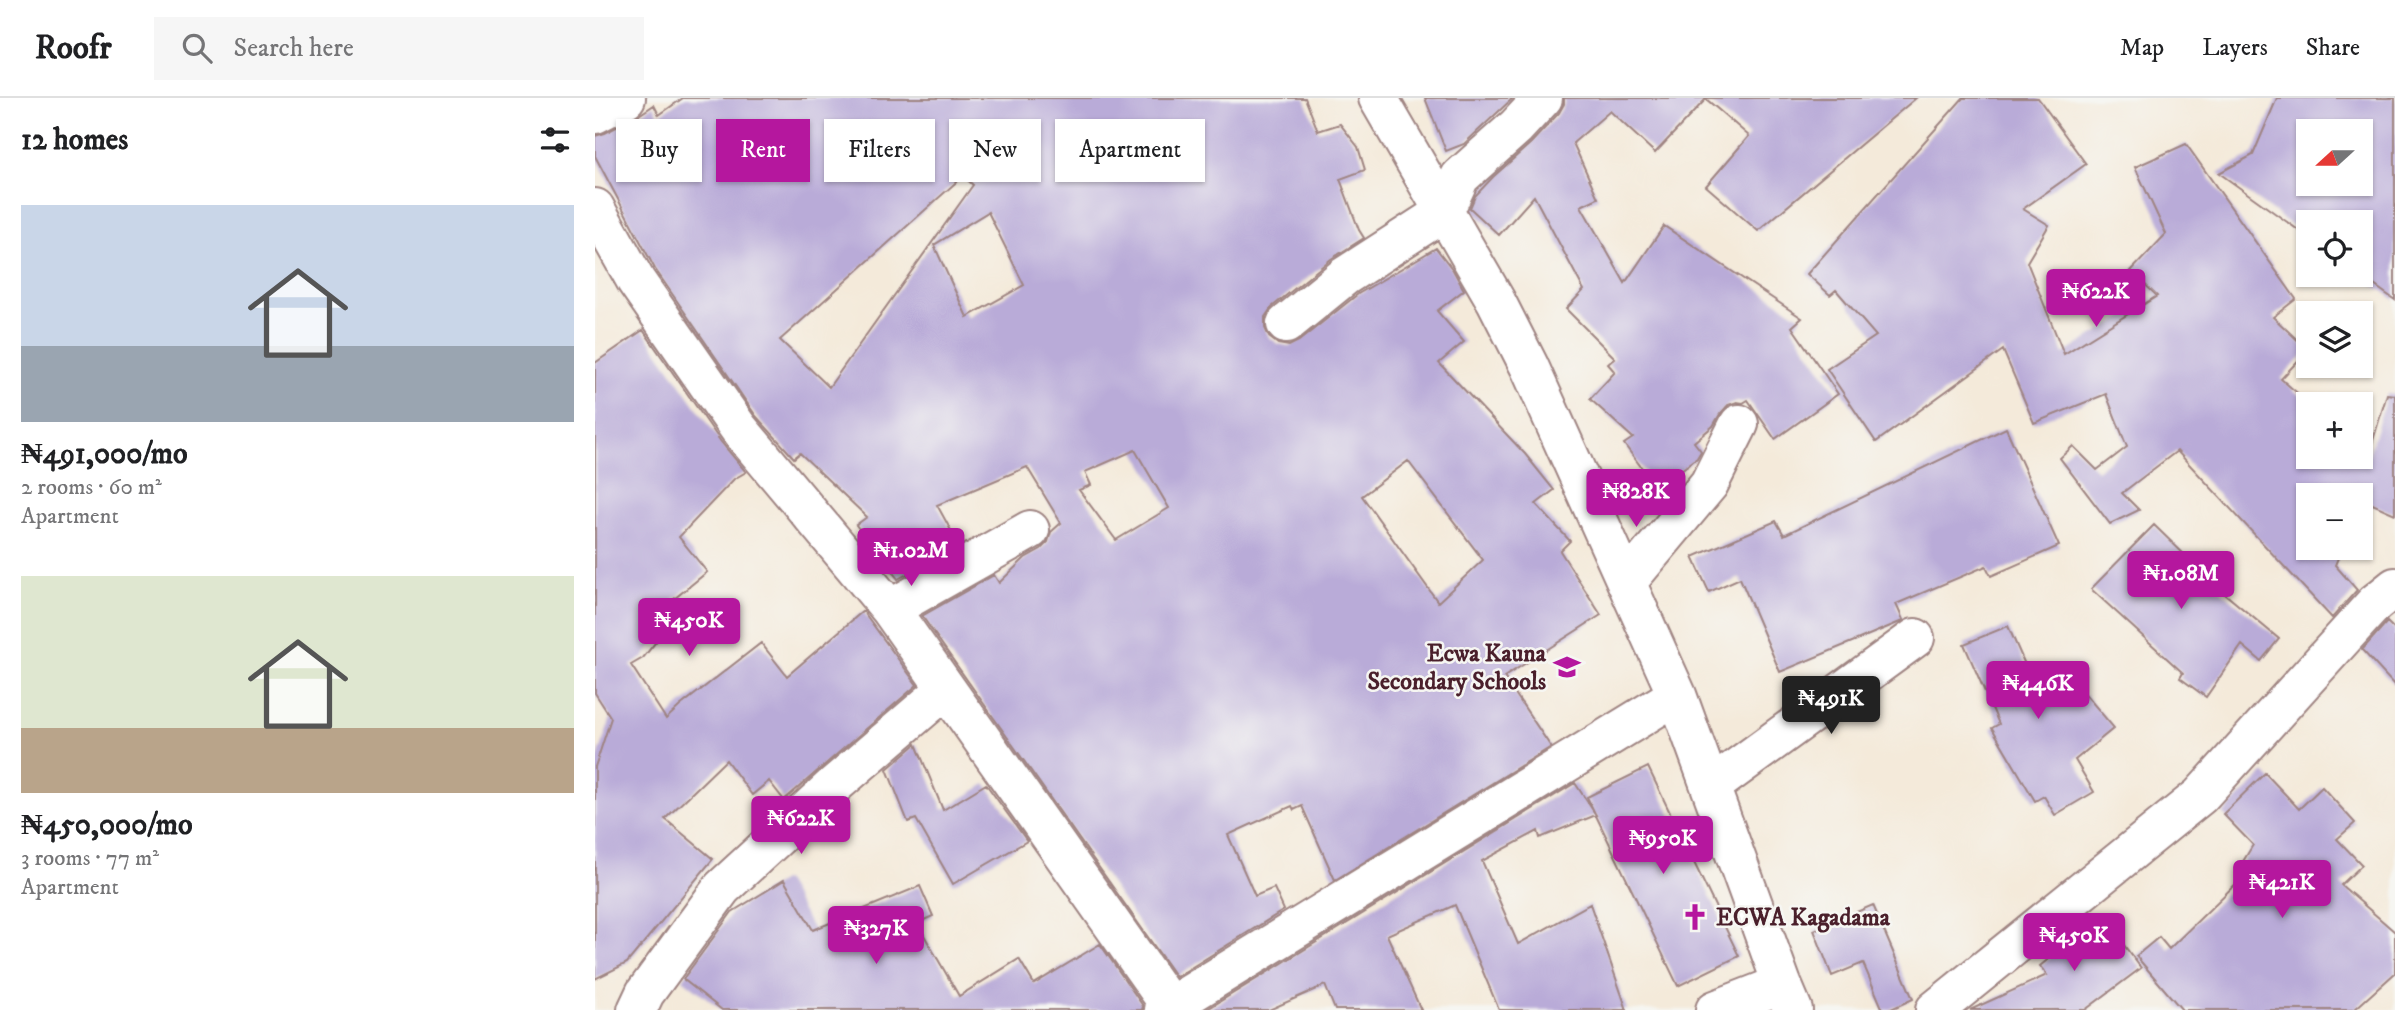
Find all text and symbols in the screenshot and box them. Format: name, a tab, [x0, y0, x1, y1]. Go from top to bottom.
search box	[154, 17, 644, 80]
text: Roofr	[35, 28, 112, 69]
icon: search	[178, 29, 216, 67]
text: Search here	[234, 32, 354, 65]
text: Map	[2120, 33, 2164, 63]
text: Layers	[2202, 33, 2268, 63]
text: Share	[2306, 33, 2360, 63]
chip: Buy	[616, 119, 702, 182]
chip: Rent	[716, 119, 810, 182]
chip: Filters	[824, 119, 935, 182]
chip: New	[949, 119, 1041, 182]
chip: Apartment	[1055, 119, 1205, 182]
north arrow	[2296, 119, 2373, 196]
map controls	[2296, 119, 2373, 560]
icon: filters	[536, 121, 574, 159]
text: 12 homes	[21, 122, 128, 159]
button: locate	[2296, 210, 2373, 287]
icon: home	[235, 250, 361, 376]
pin: ₦622K	[2047, 270, 2145, 329]
text: ₦622K	[2062, 277, 2130, 306]
button: layers	[2296, 301, 2373, 378]
button: +	[2296, 392, 2373, 469]
text: ₦491,000/mo	[21, 436, 188, 473]
pin: ₦828K	[1587, 470, 1685, 529]
text: 2 rooms · 60 m²	[21, 473, 162, 502]
text: ₦828K	[1602, 477, 1670, 506]
button: −	[2296, 483, 2373, 560]
text: Apartment	[21, 502, 119, 531]
pin: ₦1.02M	[854, 528, 968, 588]
text: ₦1.02M	[873, 536, 949, 565]
pin: ₦1.08M	[2124, 552, 2238, 611]
text: ₦1.08M	[2143, 559, 2219, 588]
pin: ₦450K	[640, 598, 738, 658]
text: ₦450K	[654, 606, 724, 635]
icon: home	[235, 621, 361, 747]
place label: Ecwa Kauna Secondary Schools	[1367, 639, 1547, 697]
school or university icon: Ecwa Kauna Secondary Schools	[1552, 652, 1582, 682]
pin: ₦446K	[1989, 662, 2087, 721]
text: ₦446K	[2002, 669, 2074, 698]
pin: ₦491K	[1782, 676, 1880, 736]
text: ₦491K	[1798, 684, 1864, 713]
pin: ₦622K	[752, 796, 850, 856]
text: ₦622K	[767, 804, 835, 833]
text: ₦450,000/mo	[21, 807, 193, 844]
pin: ₦950K	[1614, 816, 1712, 876]
text: ₦950K	[1629, 824, 1697, 853]
text: 3 rooms · 77 m²	[21, 844, 159, 873]
pin: ₦421K	[2233, 860, 2331, 920]
text: ₦421K	[2249, 868, 2315, 897]
text: Apartment	[21, 873, 119, 902]
church icon: ECWA Kagadama	[1680, 902, 1710, 932]
place label: ECWA Kagadama	[1716, 903, 1891, 933]
pin: ₦327K	[827, 906, 925, 966]
text: ₦327K	[844, 914, 908, 943]
pin: ₦450K	[2025, 914, 2123, 973]
text: ₦450K	[2039, 921, 2109, 950]

